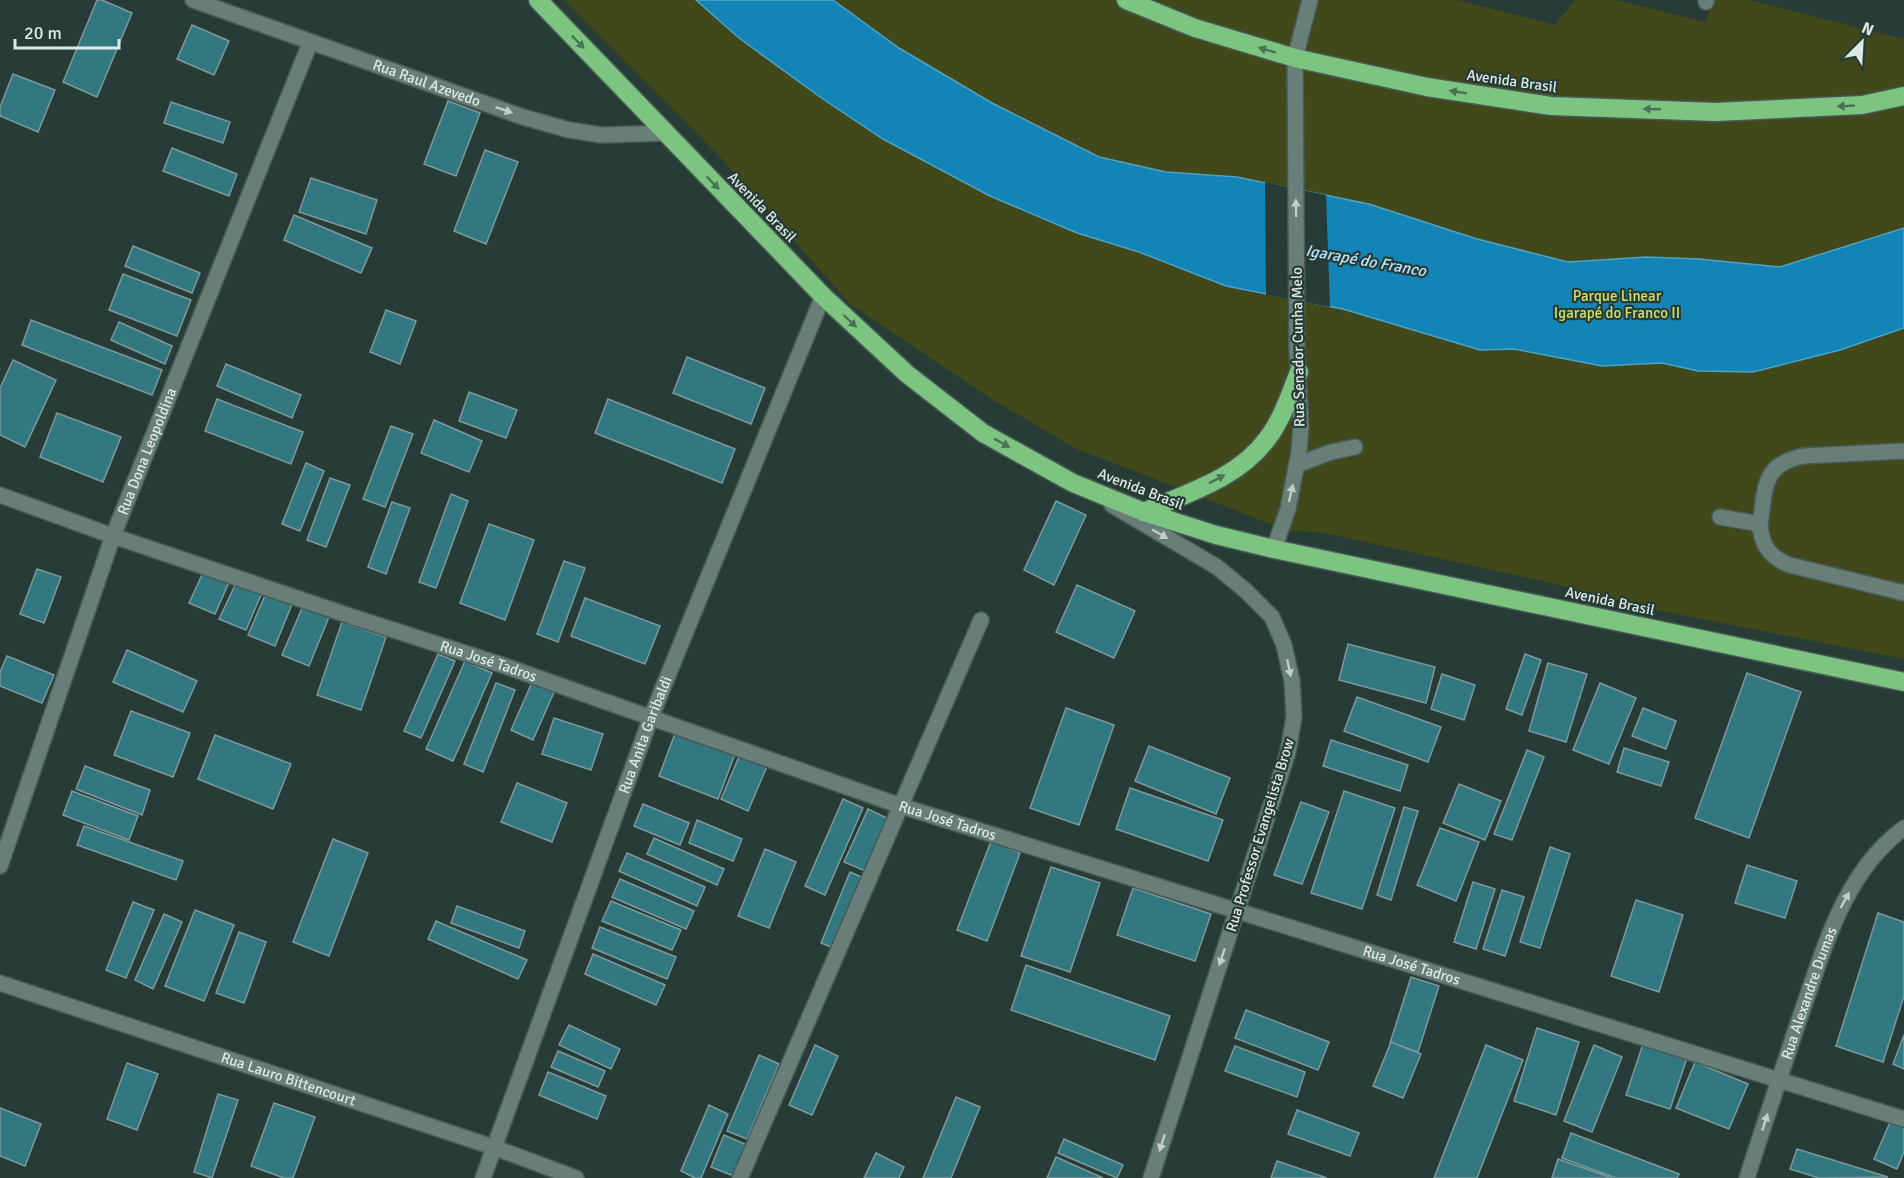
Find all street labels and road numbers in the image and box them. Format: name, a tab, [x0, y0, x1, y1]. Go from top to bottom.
street label: Rua Raul Azevedo	[370, 55, 483, 110]
street label: Avenida Brasil	[1466, 66, 1558, 96]
street label: Avenida Brasil	[724, 168, 800, 246]
street label: Rua Senador Cunha Melo	[1288, 267, 1308, 427]
street label: Rua Dona Leopoldina	[113, 385, 180, 517]
street label: Avenida Brasil	[1095, 464, 1187, 514]
street label: Avenida Brasil	[1564, 583, 1656, 619]
street label: Rua José Tadros	[438, 637, 540, 686]
street label: Rua Anita Garibaldi	[615, 673, 676, 796]
street label: Rua Professor Evangelista Brow	[1222, 736, 1298, 934]
street label: Rua José Tadros	[897, 797, 999, 844]
street label: Rua Alexandre Dumas	[1777, 924, 1841, 1062]
street label: Rua José Tadros	[1361, 942, 1463, 989]
street label: Rua Lauro Bittencourt	[219, 1048, 358, 1110]

